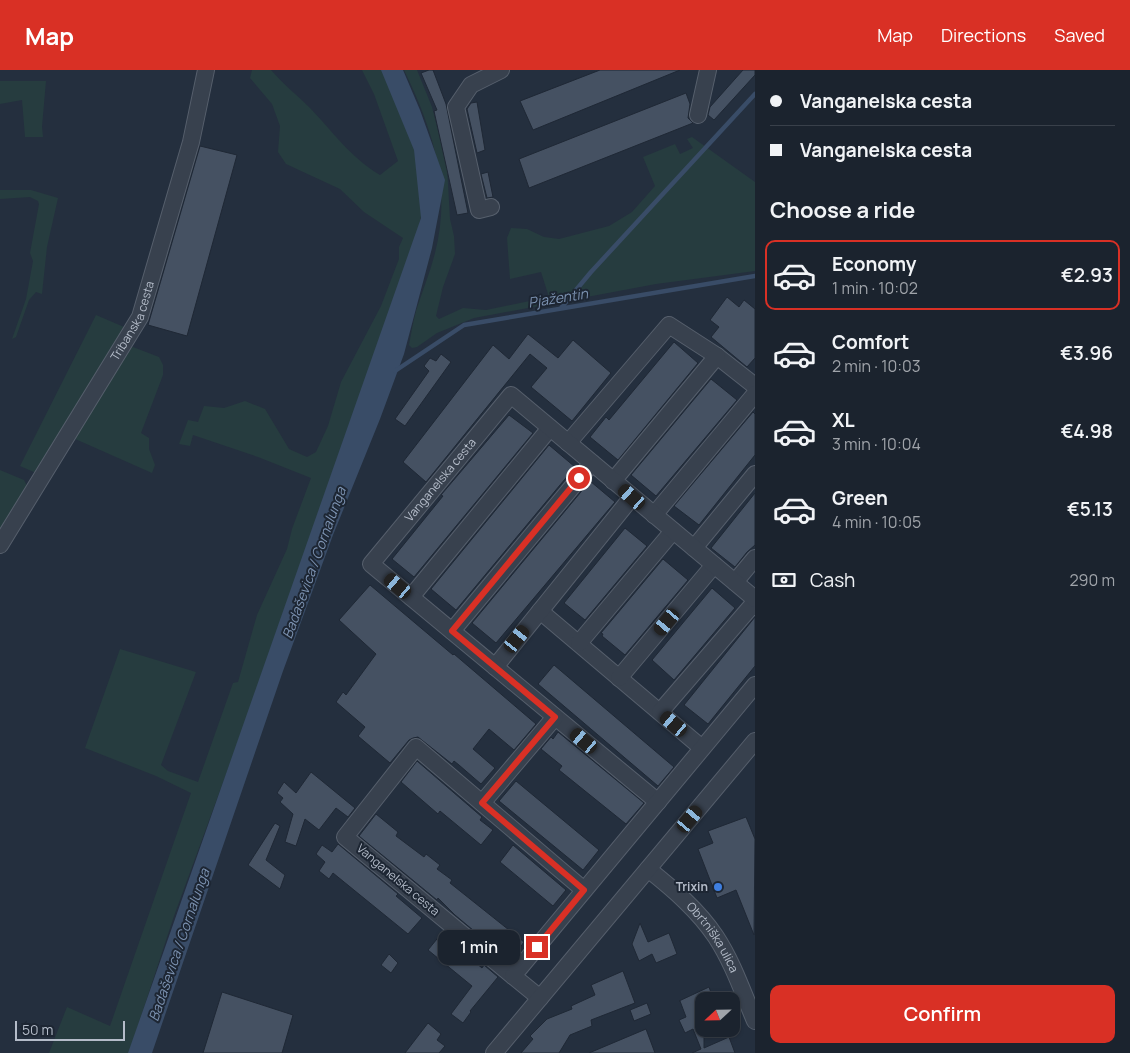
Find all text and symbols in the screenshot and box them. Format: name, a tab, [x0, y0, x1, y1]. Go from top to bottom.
text: Map	[25, 19, 74, 52]
text: Map	[877, 23, 913, 47]
text: Directions	[941, 23, 1026, 47]
text: Saved	[1054, 23, 1105, 47]
text: Vanganelska cesta	[800, 88, 972, 114]
text: Vanganelska cesta	[800, 137, 972, 163]
text: Choose a ride	[770, 195, 915, 225]
text: Economy	[832, 251, 916, 277]
icon: car	[772, 253, 817, 298]
text: €2.93	[1061, 262, 1113, 288]
text: 1 min · 10:02	[832, 277, 918, 299]
street label: Tribanska cesta	[106, 279, 158, 364]
water label: Pjažentin	[527, 283, 590, 312]
text: Comfort	[832, 329, 909, 355]
icon: car	[772, 331, 817, 376]
text: €3.96	[1060, 340, 1113, 366]
text: 2 min · 10:03	[832, 355, 921, 377]
text: XL	[832, 407, 855, 433]
icon: car	[772, 409, 817, 454]
text: €4.98	[1061, 418, 1113, 444]
text: 3 min · 10:04	[832, 433, 921, 455]
street label: Vanganelska cesta	[401, 434, 480, 525]
route start	[568, 467, 590, 489]
car	[615, 481, 648, 513]
water label: Badaševica / Cornalunga	[277, 483, 350, 641]
text: Green	[832, 485, 888, 511]
icon: car	[772, 487, 817, 532]
text: €5.13	[1067, 496, 1113, 522]
text: 4 min · 10:05	[832, 511, 921, 533]
icon: cash	[770, 566, 798, 594]
text: Cash	[810, 567, 855, 593]
text: 290 m	[1069, 569, 1115, 591]
car	[381, 571, 414, 601]
car	[651, 606, 682, 638]
car	[501, 623, 532, 655]
car	[657, 709, 690, 739]
car	[567, 726, 600, 756]
car	[674, 803, 705, 835]
street label: Vanganelska cesta	[353, 840, 444, 919]
water label: Badaševica / Cornalunga	[144, 865, 214, 1024]
place label: Trixin	[676, 878, 708, 895]
marker: Trixin	[712, 881, 724, 893]
street label: Obrtniška ulica	[683, 898, 743, 975]
callout: 1 min	[437, 930, 520, 964]
text: 1 min	[460, 936, 498, 958]
route end	[526, 936, 548, 958]
button: Confirm	[770, 985, 1115, 1043]
north arrow	[695, 992, 740, 1038]
map controls	[695, 992, 740, 1037]
scale bar	[15, 1018, 125, 1041]
text: 50 m	[22, 1020, 53, 1039]

